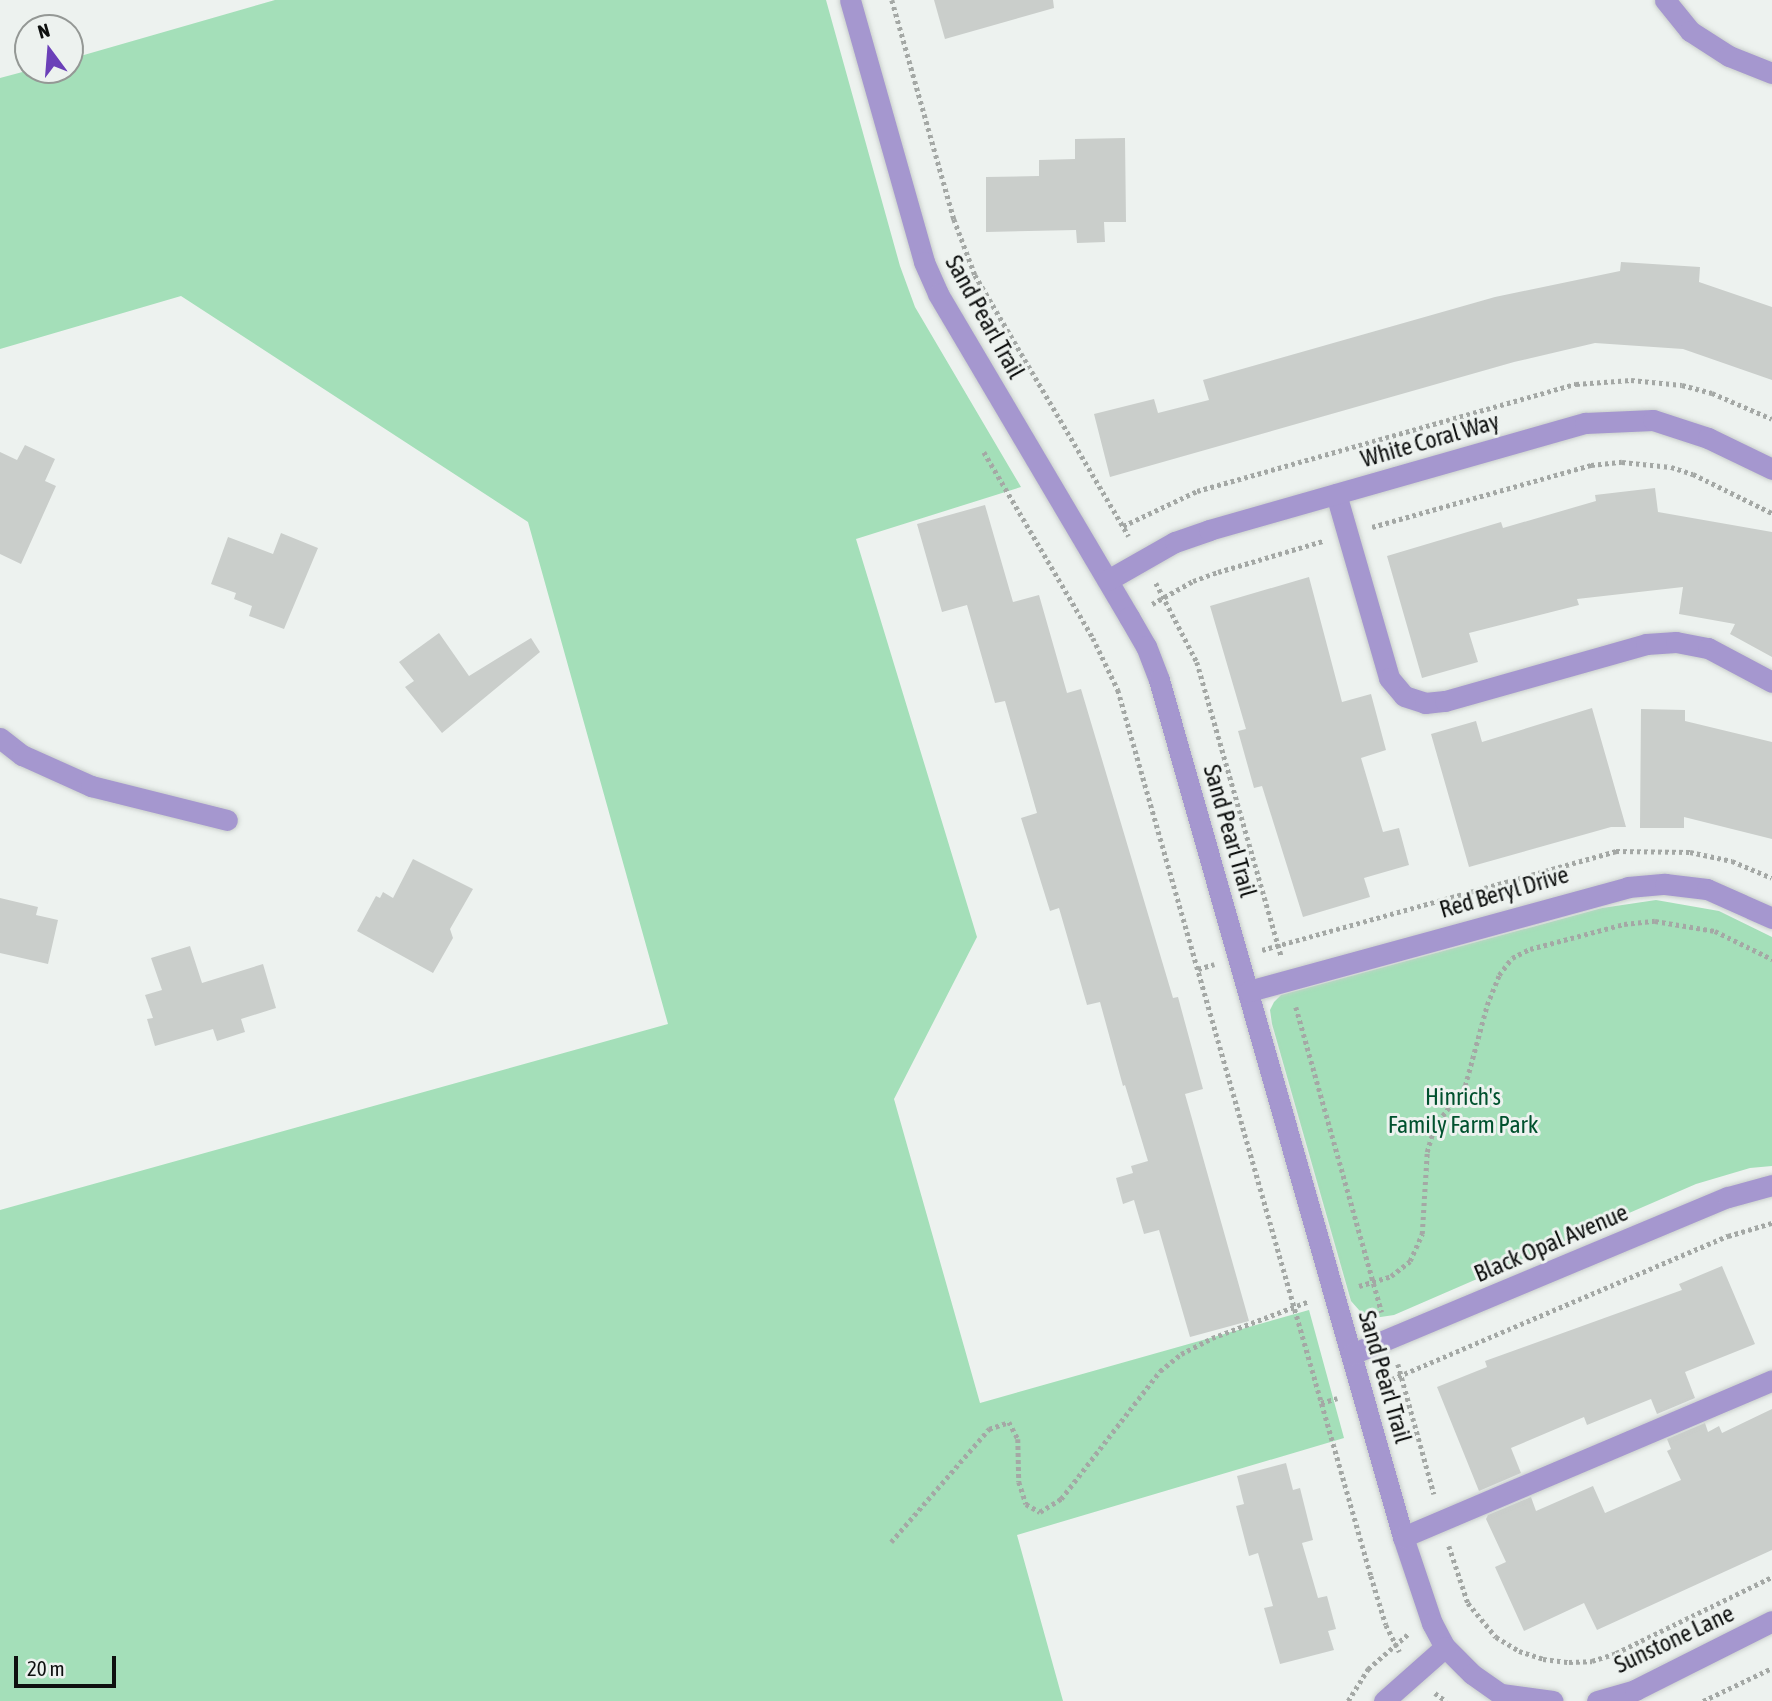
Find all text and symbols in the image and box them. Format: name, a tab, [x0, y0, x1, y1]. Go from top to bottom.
north arrow	[14, 14, 84, 84]
text: N	[35, 19, 52, 43]
street label: Sand Pearl Trail	[939, 250, 1031, 384]
street label: White Coral Way	[1357, 407, 1503, 473]
street label: Sand Pearl Trail	[1197, 761, 1263, 901]
street label: Red Beryl Drive	[1436, 860, 1572, 924]
park label: Hinrich's Family Farm Park	[1388, 1083, 1538, 1139]
street label: Black Opal Avenue	[1470, 1198, 1632, 1288]
street label: Sand Pearl Trail	[1352, 1307, 1418, 1447]
street label: Sunstone Lane	[1610, 1599, 1738, 1679]
scale bar	[18, 1642, 119, 1686]
text: 20 m	[27, 1656, 65, 1680]

